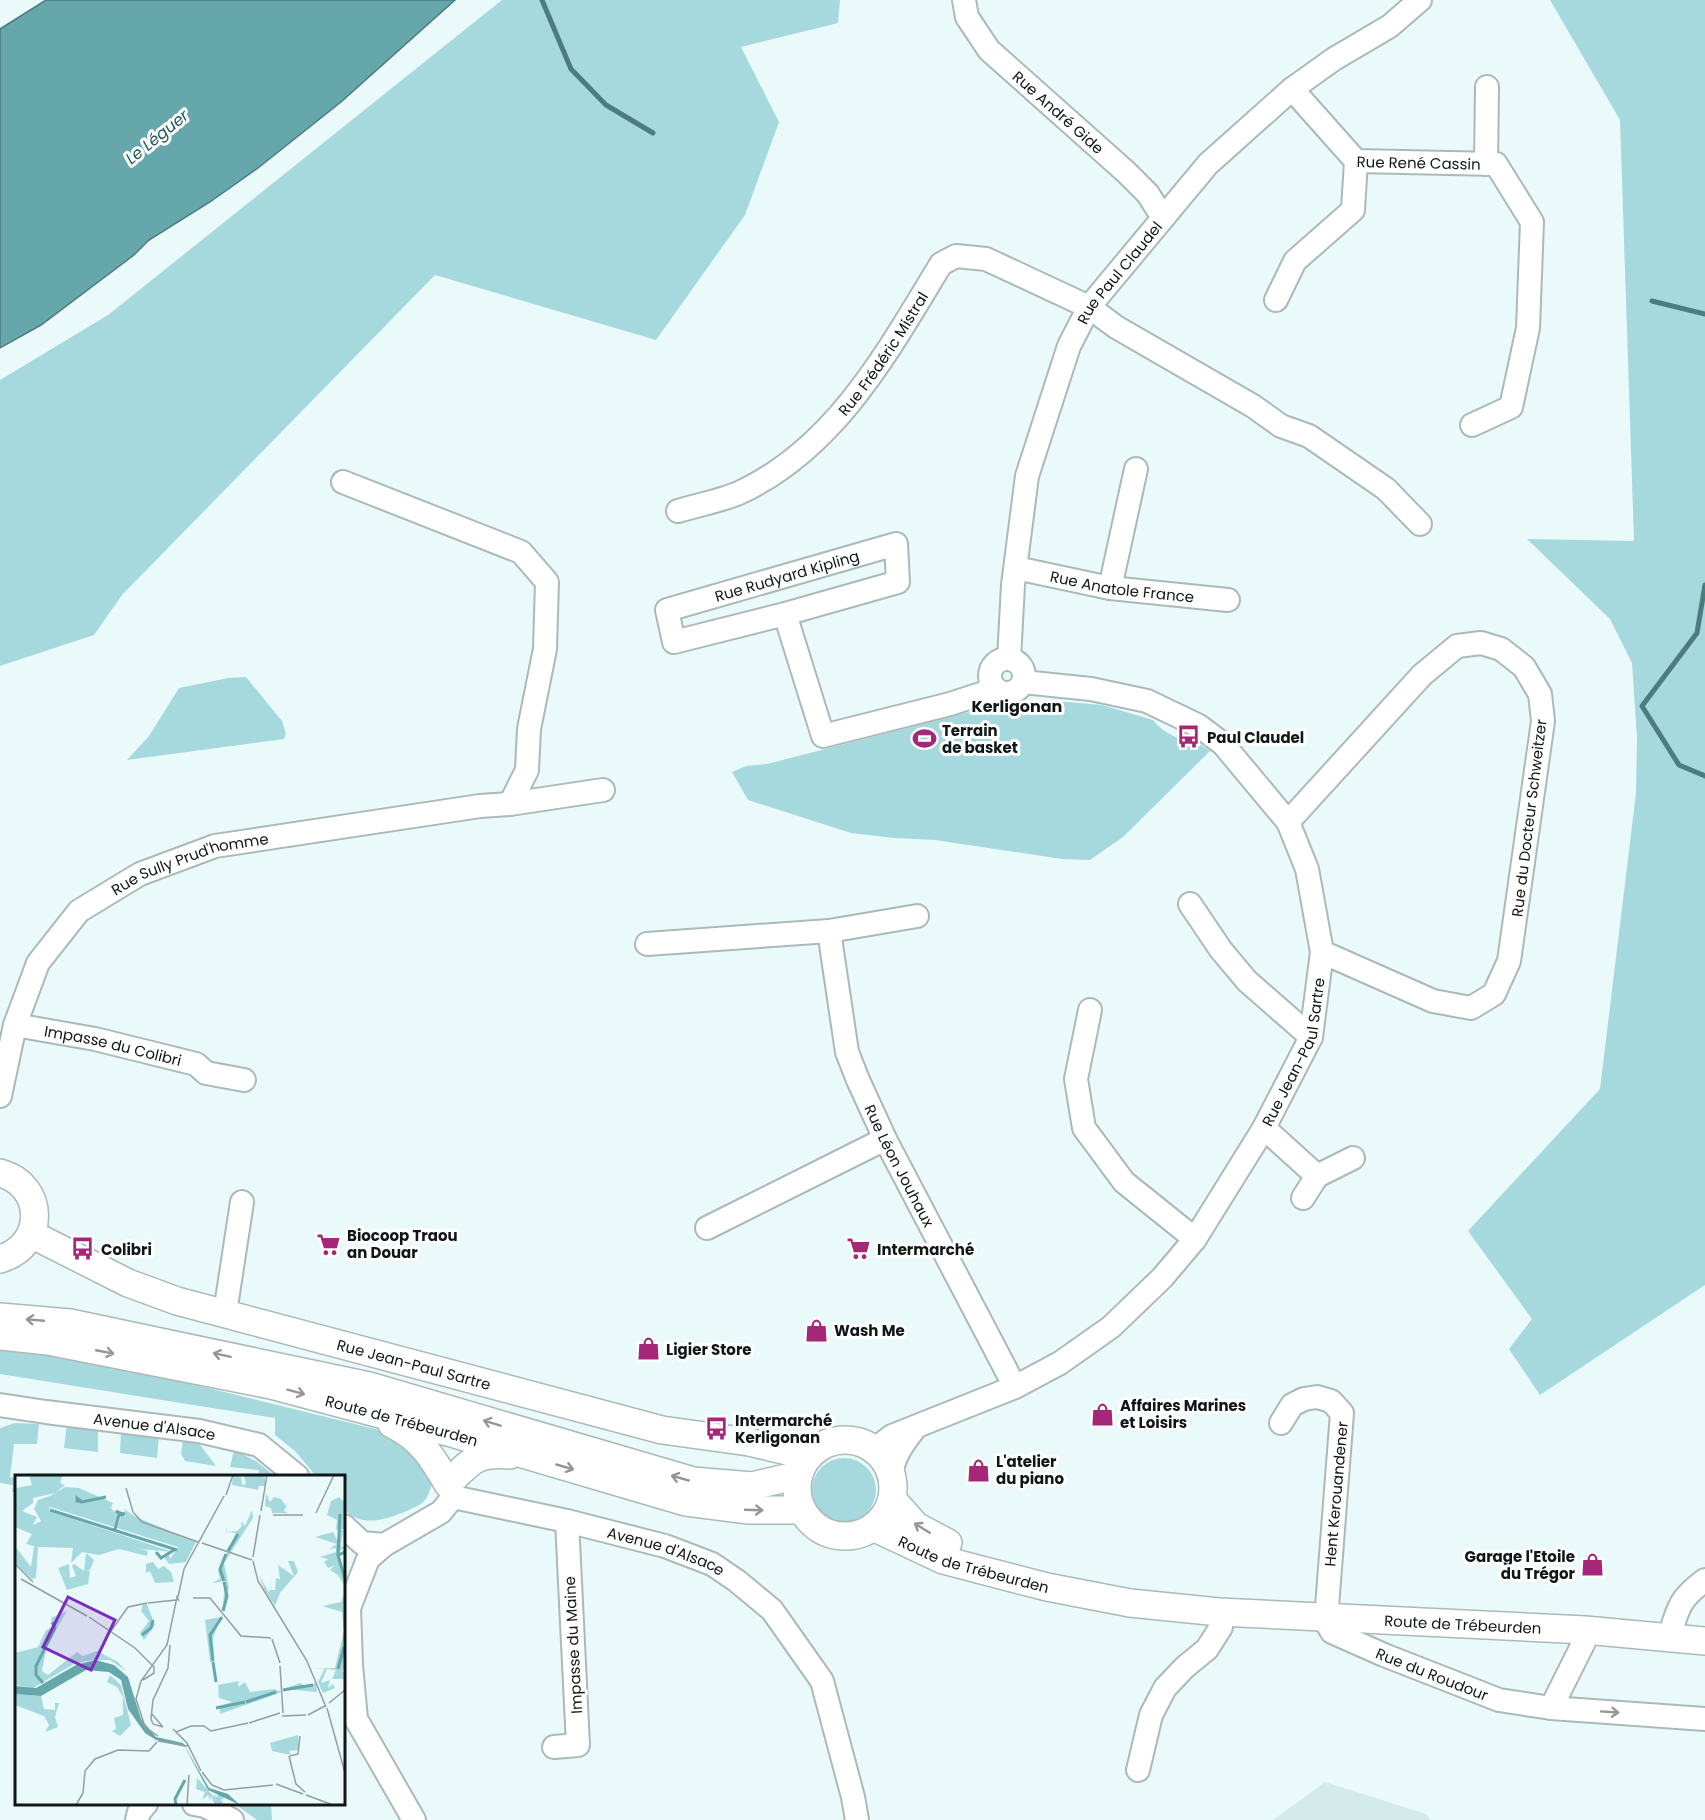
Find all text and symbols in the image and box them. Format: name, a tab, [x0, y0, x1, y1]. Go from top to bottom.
street label: Rue André Gide	[1008, 66, 1109, 158]
water label: Le Léguer	[120, 104, 194, 170]
street label: Rue René Cassin	[1356, 151, 1481, 174]
street label: Rue Paul Claudel	[1072, 217, 1167, 328]
street label: Rue Frédéric Mistral	[833, 288, 933, 420]
street label: Rue Rudyard Kipling	[712, 545, 862, 606]
street label: Rue Anatole France	[1048, 565, 1195, 607]
district label: Kerligonan	[972, 695, 1062, 718]
street label: Rue du Docteur Schweitzer	[1506, 718, 1552, 918]
place label: Terrain de basket	[942, 720, 1018, 758]
bus stop icon: Paul Claudel	[1176, 724, 1202, 750]
sports icon: Terrain de basket	[911, 726, 937, 752]
place label: Paul Claudel	[1207, 727, 1304, 748]
street label: Rue Sully Prud'homme	[107, 828, 270, 900]
street label: Rue Jean-Paul Sartre	[1256, 976, 1329, 1130]
street label: Impasse du Colibri	[43, 1020, 184, 1071]
street label: Rue Léon Jouhaux	[860, 1101, 940, 1230]
place label: Biocoop Traou an Douar	[347, 1225, 458, 1263]
supermarket icon: Biocoop Traou an Douar	[316, 1231, 342, 1257]
bus stop icon: Colibri	[70, 1236, 96, 1262]
supermarket icon: Intermarché	[846, 1236, 872, 1262]
place label: Colibri	[101, 1239, 152, 1260]
place label: Intermarché	[877, 1239, 974, 1260]
one-way arrow	[25, 1314, 45, 1325]
shop icon: Wash Me	[803, 1317, 829, 1343]
place label: Wash Me	[834, 1320, 905, 1341]
street label: Rue Jean-Paul Sartre	[335, 1333, 493, 1395]
shop icon: Ligier Store	[635, 1336, 661, 1362]
place label: Ligier Store	[666, 1339, 752, 1360]
one-way arrow	[95, 1347, 114, 1358]
one-way arrow	[213, 1349, 232, 1361]
one-way arrow	[286, 1386, 305, 1398]
street label: Route de Trébeurden	[323, 1389, 481, 1451]
place label: Affaires Marines et Loisirs	[1120, 1395, 1246, 1433]
shop icon: Affaires Marines et Loisirs	[1089, 1401, 1115, 1427]
street label: Avenue d'Alsace	[92, 1407, 218, 1445]
place label: Intermarché Kerligonan	[735, 1410, 832, 1448]
bus stop icon: Intermarché Kerligonan	[704, 1416, 730, 1442]
one-way arrow	[483, 1417, 502, 1428]
street label: Hent Kerouandener	[1319, 1420, 1353, 1567]
place label: L'atelier du piano	[996, 1451, 1064, 1489]
shop icon: L'atelier du piano	[965, 1457, 991, 1483]
one-way arrow	[555, 1462, 574, 1473]
one-way arrow	[670, 1472, 689, 1483]
inset map	[15, 1475, 345, 1805]
one-way arrow	[744, 1504, 764, 1515]
street label: Avenue d'Alsace	[605, 1521, 729, 1580]
one-way arrow	[913, 1522, 930, 1535]
street label: Route de Trébeurden	[895, 1530, 1051, 1598]
place label: Garage l'Etoile du Trégor	[1465, 1546, 1576, 1584]
shop icon: Garage l'Etoile du Trégor	[1580, 1552, 1606, 1578]
street label: Impasse du Maine	[559, 1576, 587, 1714]
street label: Route de Trébeurden	[1384, 1610, 1542, 1638]
street label: Rue du Roudour	[1373, 1642, 1492, 1706]
one-way arrow	[1599, 1707, 1619, 1718]

